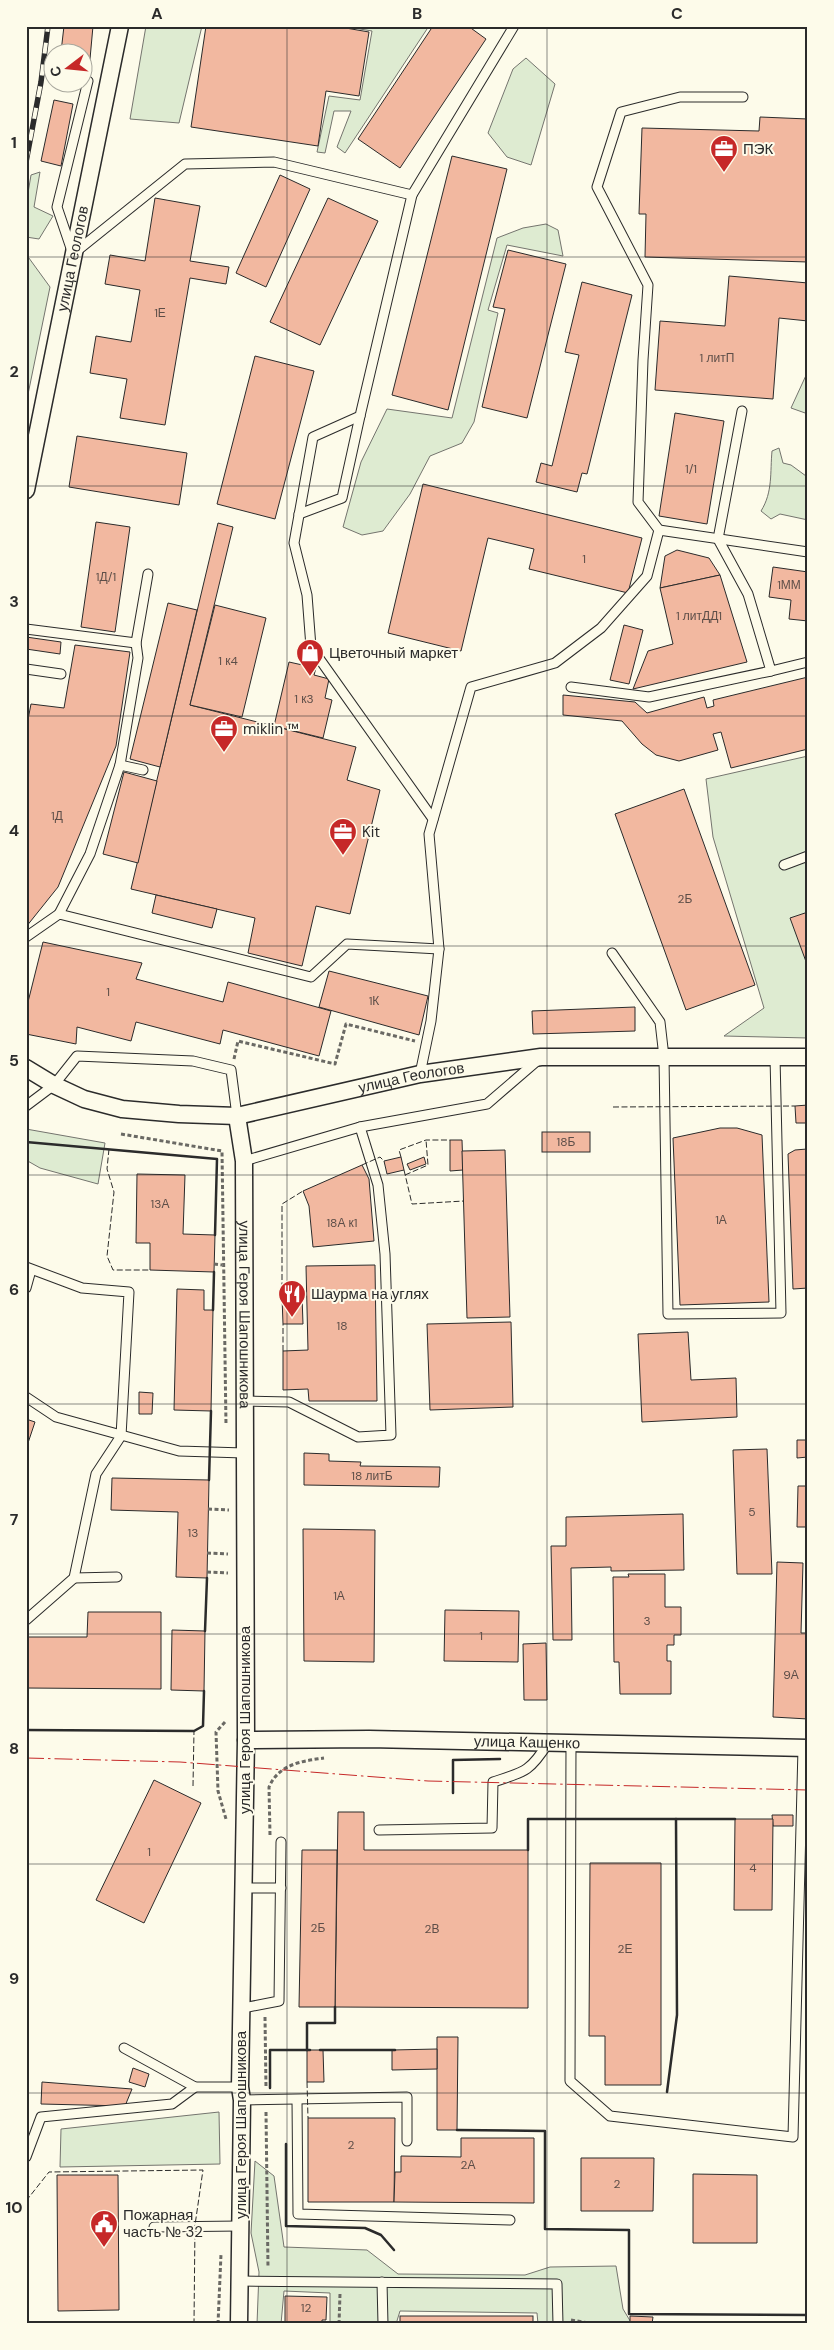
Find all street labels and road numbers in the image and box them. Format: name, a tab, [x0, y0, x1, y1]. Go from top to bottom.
street label: улица Геологов	[52, 204, 93, 313]
street label: улица Геологов	[356, 1058, 466, 1098]
street label: улица Героя Шапошникова	[234, 1220, 255, 1409]
street label: улица Героя Шапошникова	[235, 1625, 255, 1814]
street label: улица Кащенко	[474, 1731, 580, 1753]
street label: улица Героя Шапошникова	[231, 2030, 251, 2219]

